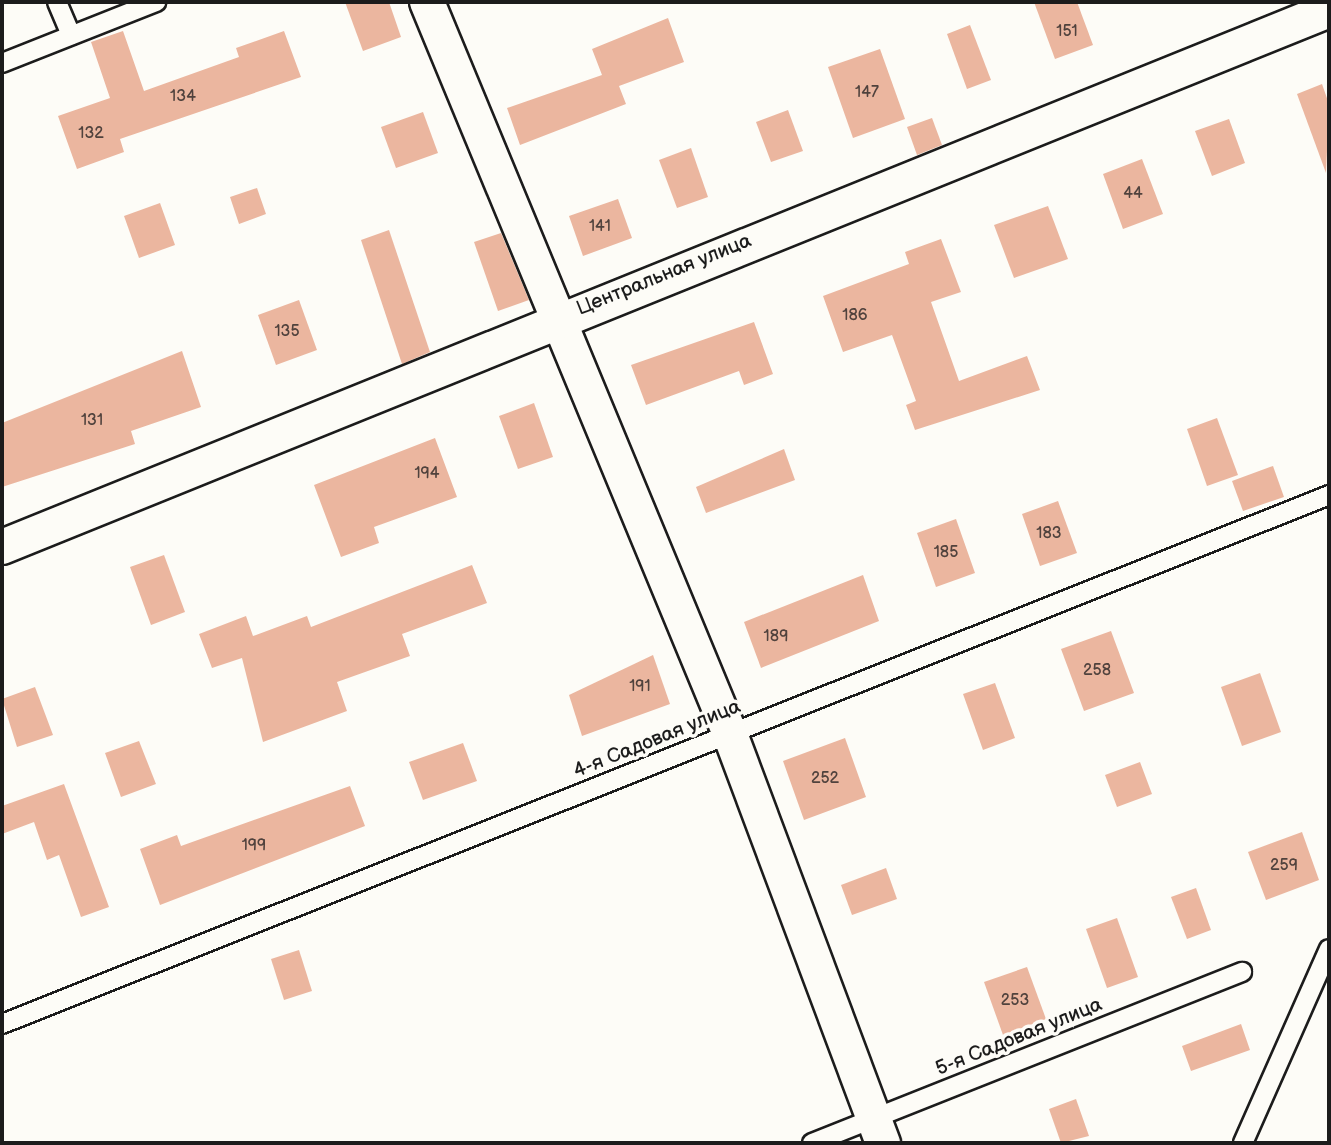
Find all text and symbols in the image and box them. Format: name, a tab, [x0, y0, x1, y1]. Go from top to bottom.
house number: 151	[1056, 22, 1078, 42]
house number: 147	[855, 83, 879, 103]
house number: 134	[170, 87, 196, 107]
house number: 132	[78, 124, 104, 144]
house number: 44	[1123, 184, 1143, 204]
house number: 141	[589, 217, 611, 237]
street label: Центральная улица	[573, 229, 755, 321]
house number: 186	[842, 306, 868, 326]
house number: 135	[274, 322, 300, 342]
house number: 131	[81, 411, 103, 431]
house number: 194	[414, 464, 440, 484]
house number: 183	[1036, 524, 1062, 544]
house number: 185	[934, 543, 958, 563]
house number: 189	[764, 627, 788, 647]
house number: 258	[1083, 661, 1111, 681]
house number: 191	[629, 677, 651, 697]
street label: 4-я Садовая улица	[570, 695, 744, 783]
house number: 252	[811, 769, 839, 789]
house number: 199	[242, 836, 266, 856]
house number: 259	[1270, 856, 1298, 876]
house number: 253	[1001, 991, 1029, 1011]
street label: 5-я Садовая улица	[932, 993, 1106, 1081]

